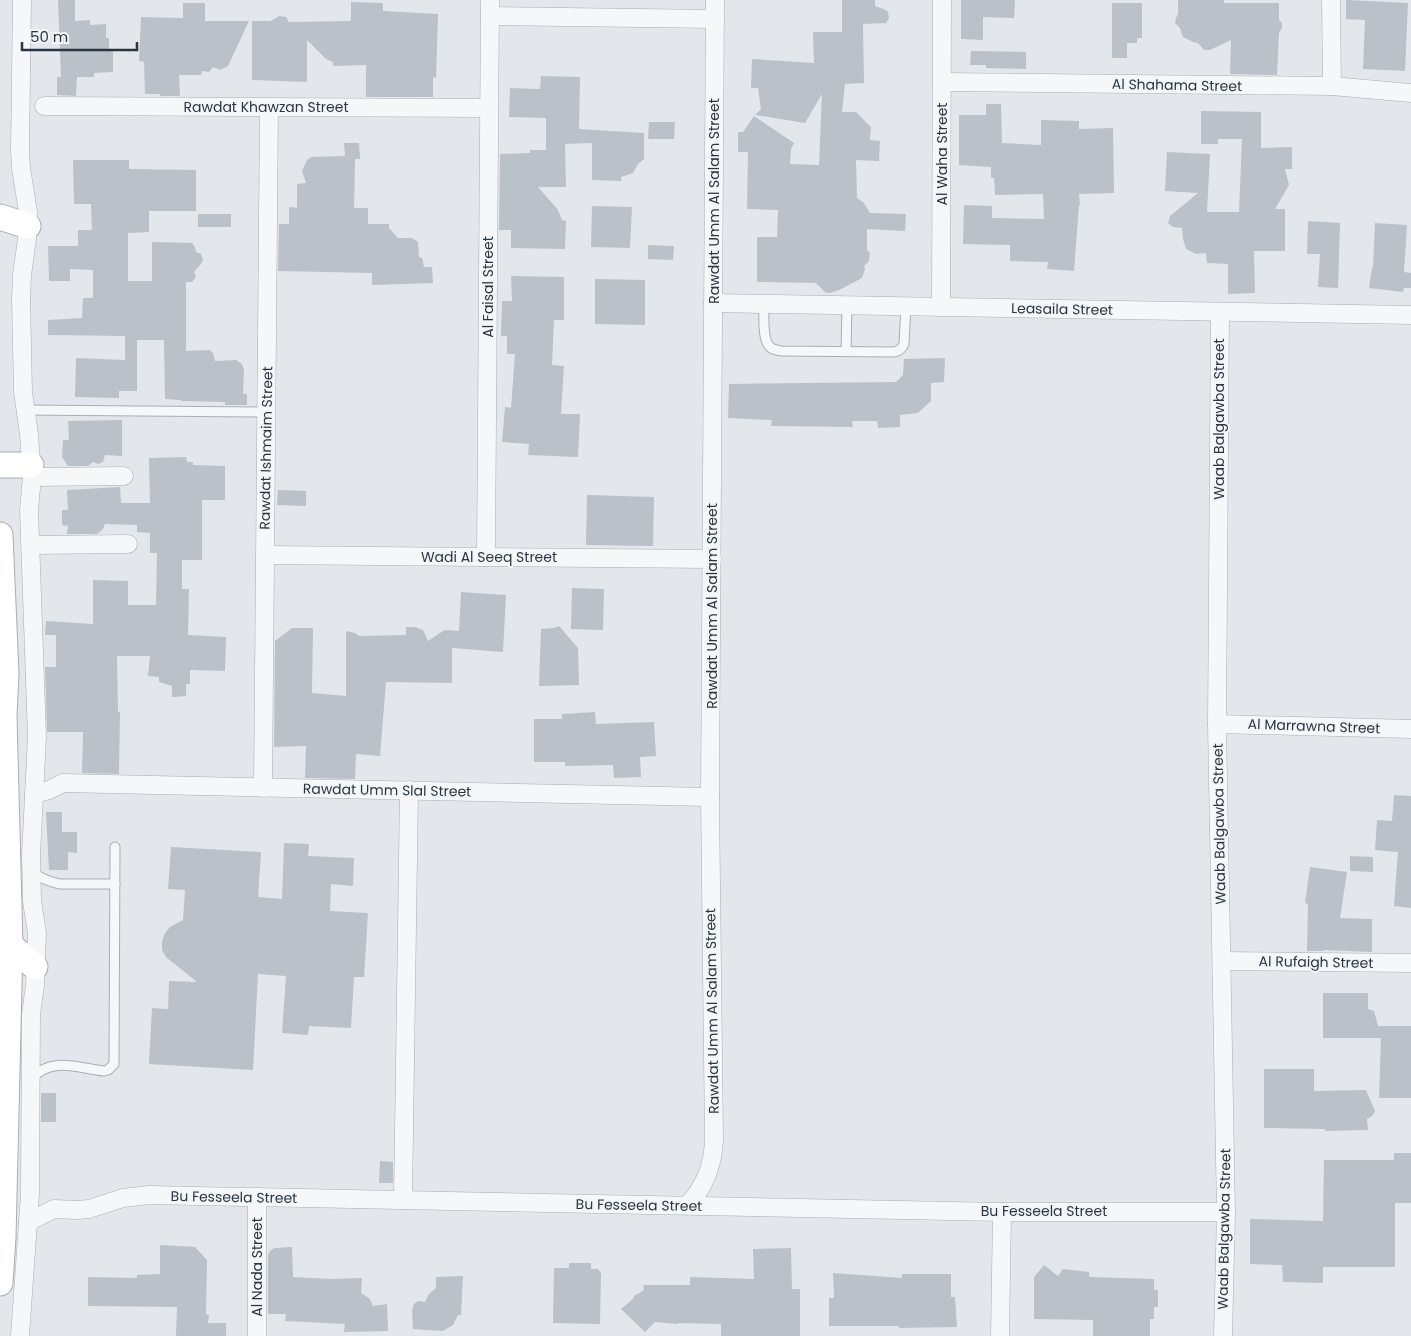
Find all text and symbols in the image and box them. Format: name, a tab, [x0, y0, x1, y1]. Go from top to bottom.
scale bar	[22, 20, 138, 52]
text: 50 m	[30, 26, 68, 47]
street label: Al Shahama Street	[1112, 74, 1242, 96]
street label: Rawdat Khawzan Street	[183, 97, 349, 117]
street label: Rawdat Umm Al Salam Street	[704, 98, 724, 304]
street label: Al Waha Street	[932, 103, 952, 205]
street label: Al Faisal Street	[478, 236, 498, 338]
street label: Leasaila Street	[1011, 298, 1113, 320]
street label: Waab Balgawba Street	[1209, 338, 1229, 500]
street label: Rawdat Ishmaim Street	[255, 366, 277, 530]
street label: Rawdat Umm Al Salam Street	[702, 503, 722, 709]
street label: Wadi Al Seeq Street	[421, 547, 557, 567]
street label: Al Marrawna Street	[1247, 714, 1381, 738]
street label: Waab Balgawba Street	[1208, 743, 1230, 905]
street label: Rawdat Umm Slal Street	[303, 779, 471, 801]
street label: Rawdat Umm Al Salam Street	[700, 908, 724, 1114]
street label: Al Rufaigh Street	[1258, 951, 1374, 973]
street label: Waab Balgawba Street	[1213, 1148, 1235, 1310]
street label: Bu Fesseela Street	[171, 1186, 297, 1208]
street label: Bu Fesseela Street	[576, 1194, 702, 1216]
street label: Bu Fesseela Street	[981, 1201, 1107, 1221]
street label: Al Nada Street	[247, 1217, 267, 1317]

